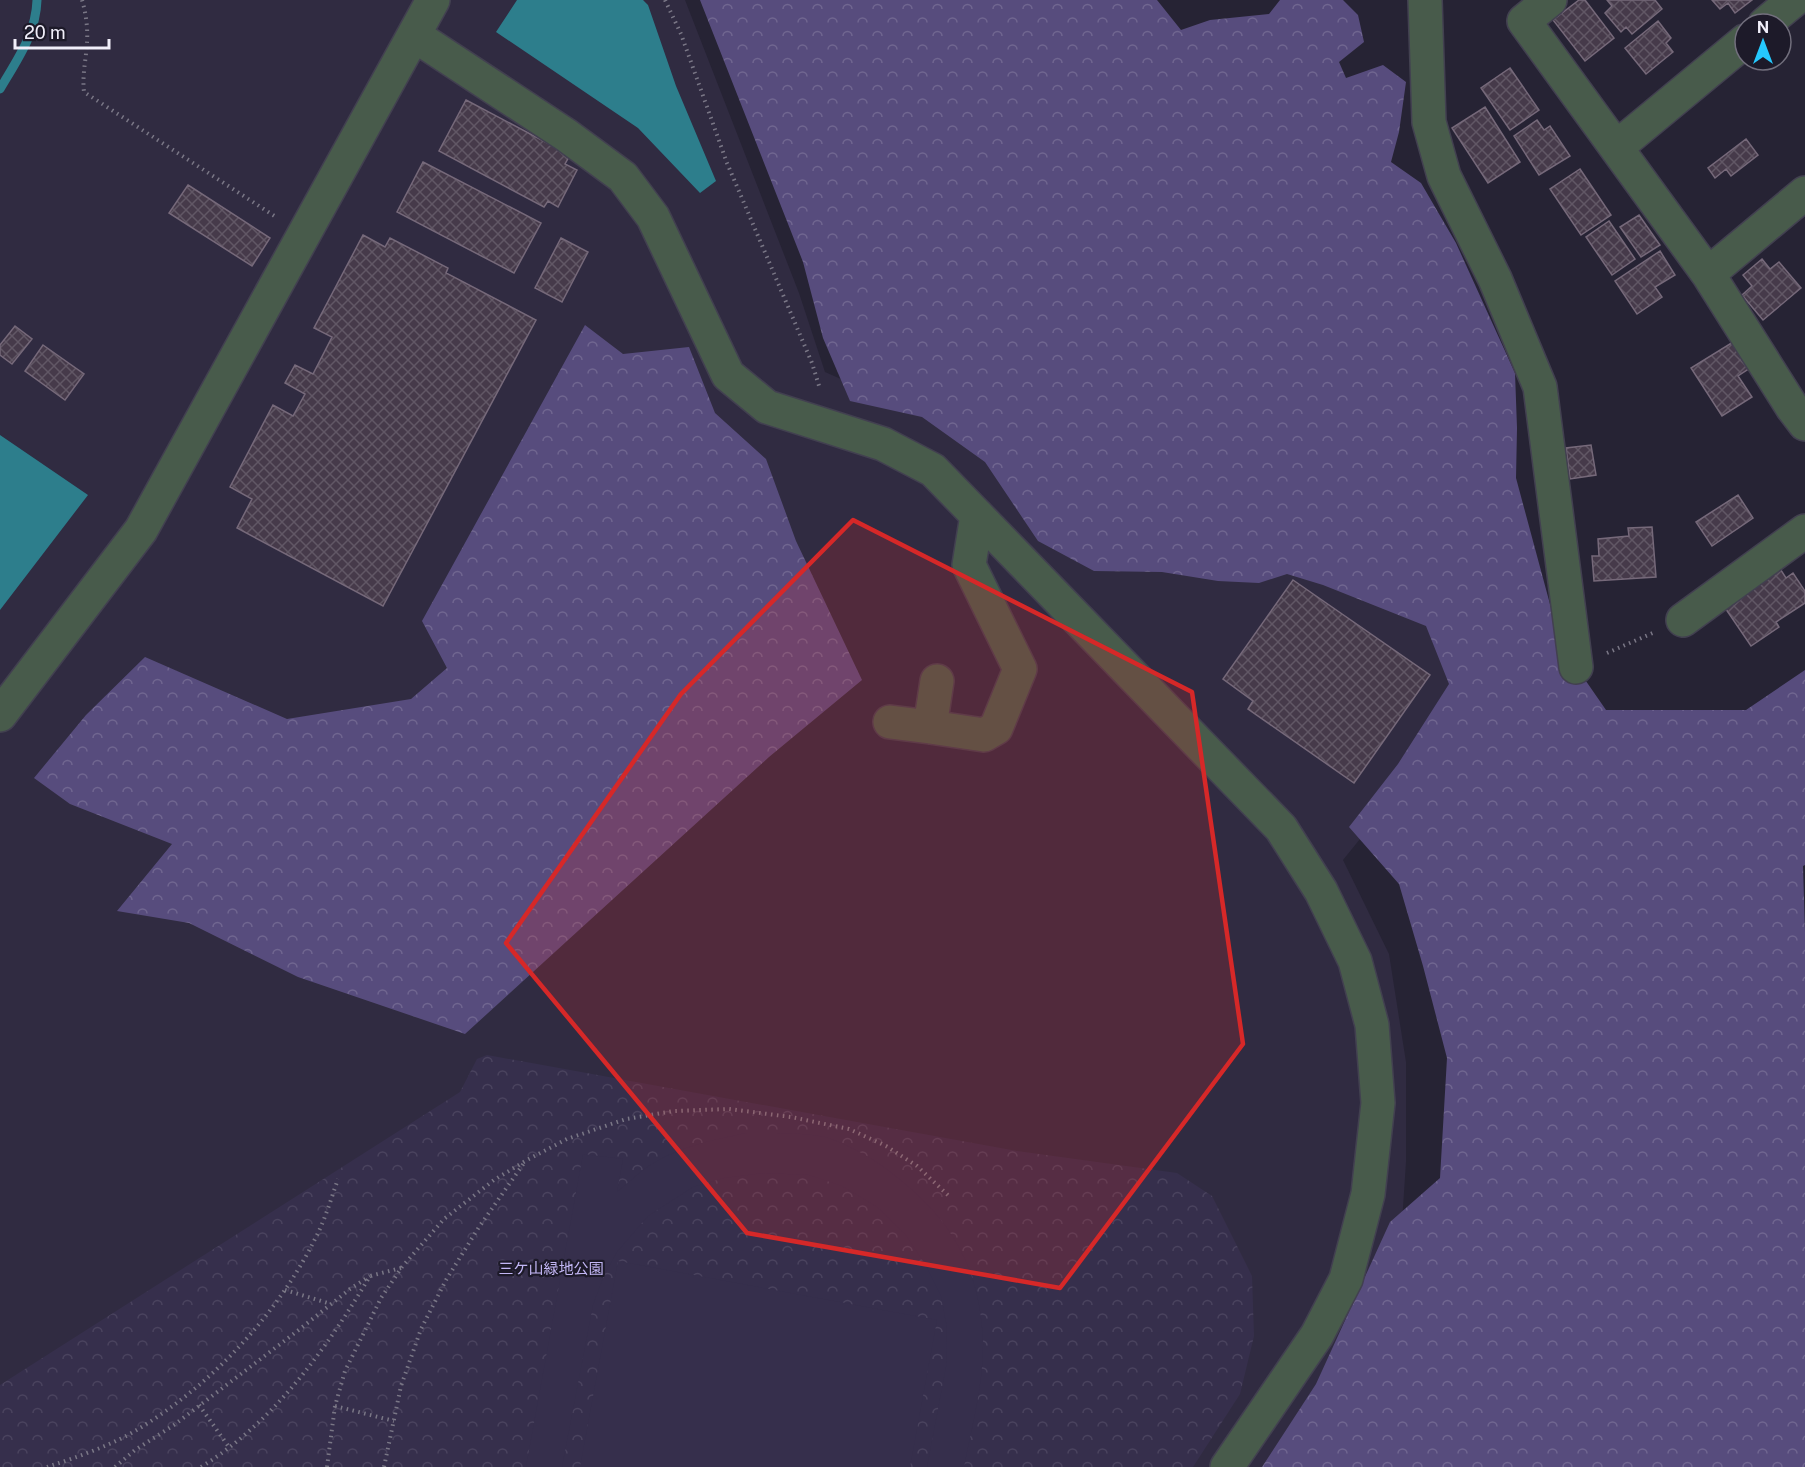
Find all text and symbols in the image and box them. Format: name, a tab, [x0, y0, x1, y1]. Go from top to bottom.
scale bar	[15, 12, 110, 50]
north arrow	[1733, 12, 1793, 72]
text: N	[1757, 18, 1769, 37]
text: 20 m	[24, 22, 66, 43]
park label: 三ケ山緑地公園	[498, 1260, 604, 1277]

